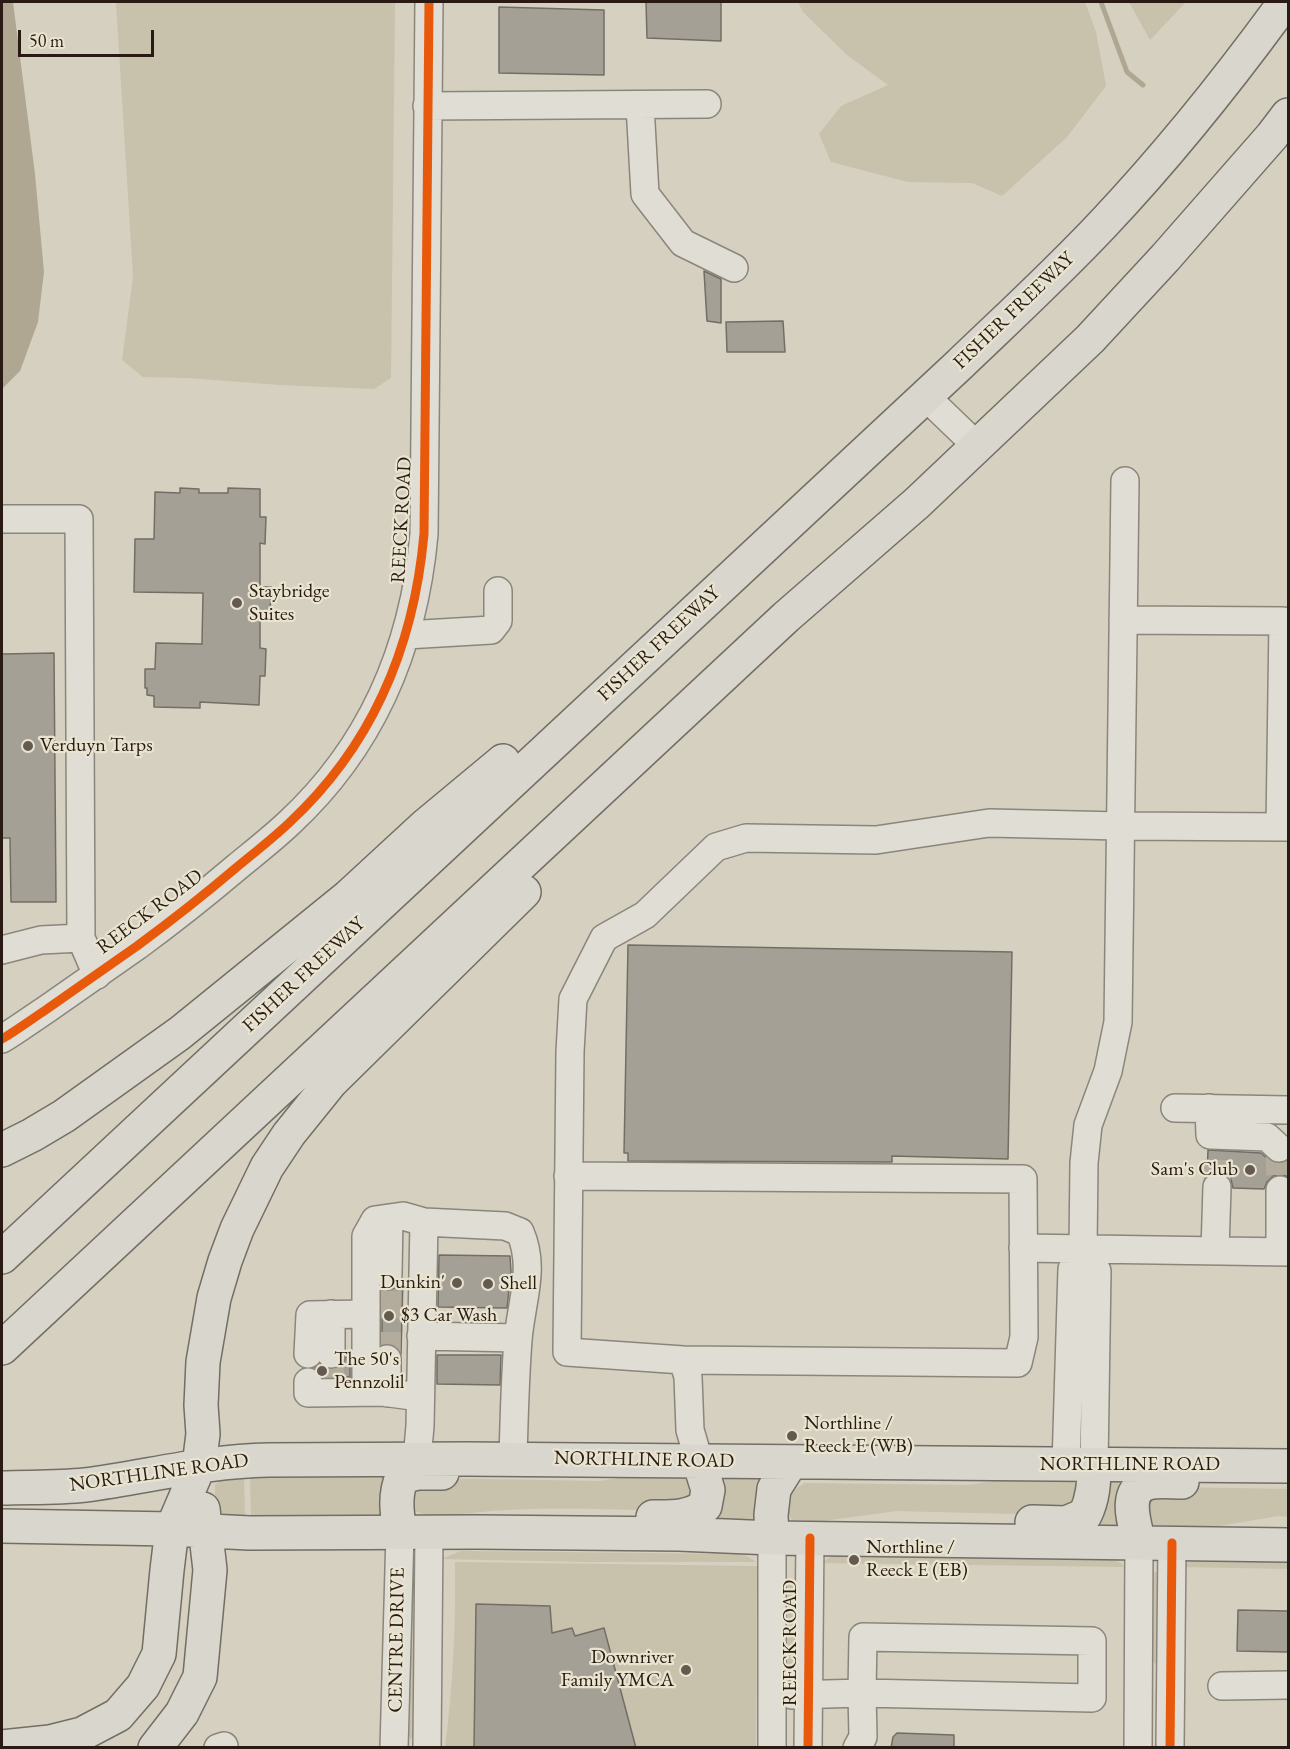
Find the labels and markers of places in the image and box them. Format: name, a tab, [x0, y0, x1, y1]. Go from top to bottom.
place label: Staybridge Suites	[249, 580, 330, 627]
marker: Staybridge Suites	[230, 596, 244, 610]
place label: Verduyn Tarps	[40, 734, 153, 758]
marker: Verduyn Tarps	[21, 739, 35, 753]
place label: Sam's Club	[1151, 1158, 1238, 1182]
marker: Sam's Club	[1243, 1163, 1257, 1177]
place label: Dunkin'	[380, 1271, 445, 1295]
place label: Shell	[500, 1272, 537, 1296]
marker: Dunkin'	[450, 1276, 464, 1290]
marker: Shell	[481, 1277, 495, 1291]
place label: $3 Car Wash	[401, 1304, 497, 1328]
marker: $3 Car Wash	[382, 1309, 396, 1323]
place label: The 50's Pennzolil	[334, 1348, 405, 1395]
marker: The 50's Pennzolil	[315, 1364, 329, 1378]
place label: Northline / Reeck E (WB)	[804, 1412, 913, 1459]
marker: Northline / Reeck E (WB)	[785, 1429, 799, 1443]
place label: Northline / Reeck E (EB)	[866, 1536, 968, 1583]
marker: Northline / Reeck E (EB)	[847, 1553, 861, 1567]
place label: Downriver Family YMCA	[561, 1646, 674, 1693]
marker: Downriver Family YMCA	[679, 1663, 693, 1677]

